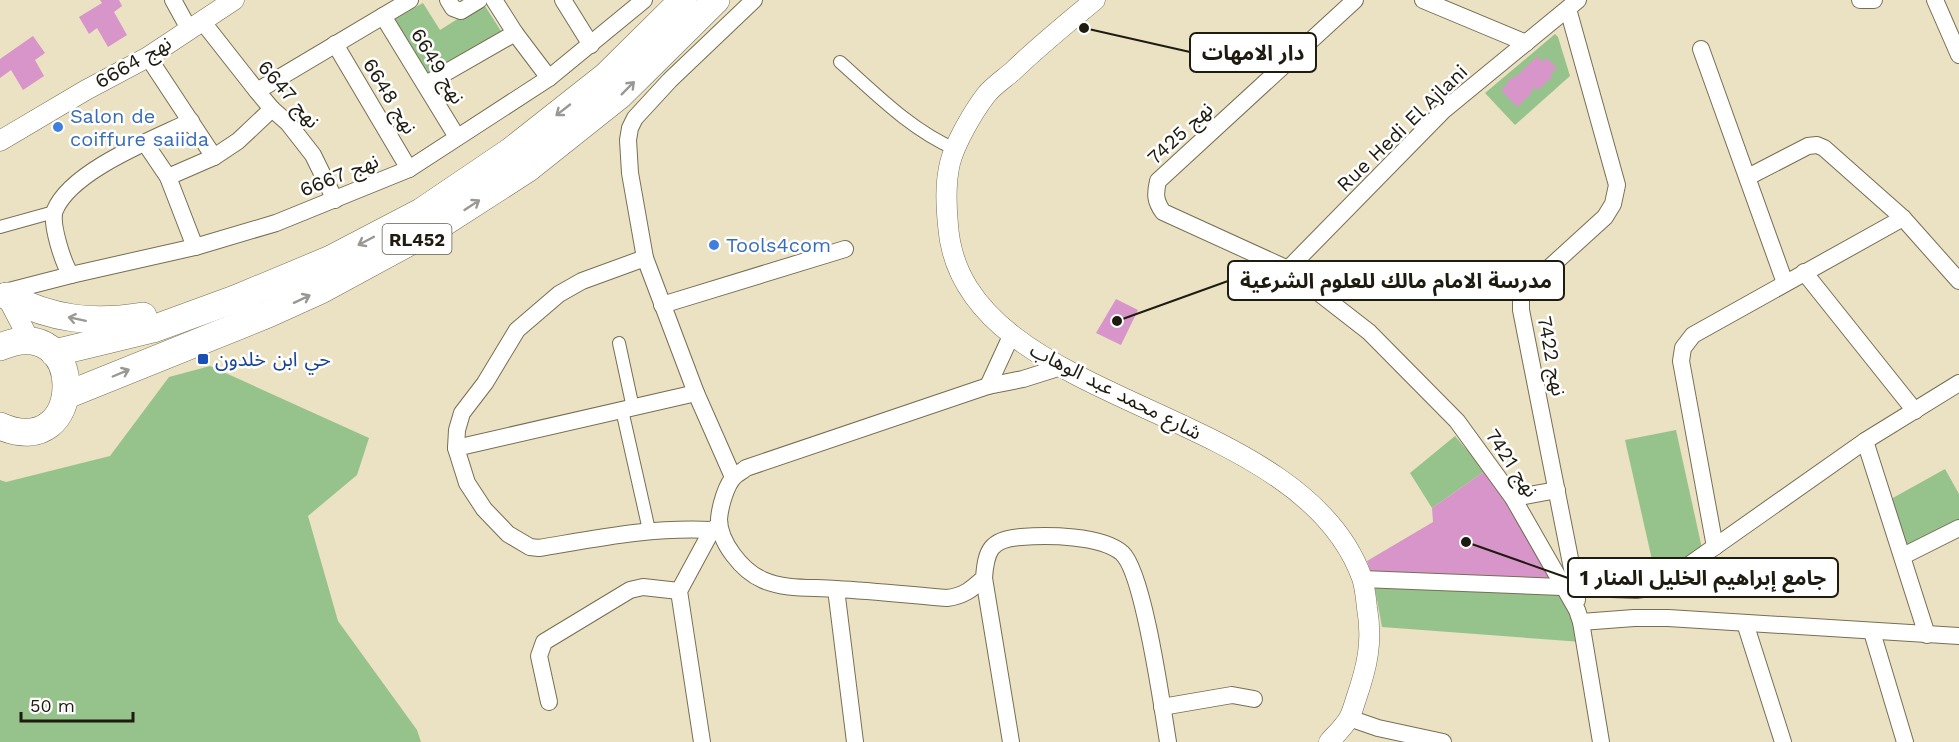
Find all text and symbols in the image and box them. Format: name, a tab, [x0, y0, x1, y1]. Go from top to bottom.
street label: نهج 6649	[403, 24, 470, 110]
street label: نهج 6664	[91, 31, 177, 96]
callout: دار الامهات	[1190, 33, 1316, 72]
text: دار الامهات	[1202, 40, 1304, 65]
street label: نهج 6648	[355, 54, 422, 140]
street label: نهج 6647	[251, 55, 325, 135]
street label: Rue Hedi El Ajlani	[1332, 59, 1472, 197]
one-way arrow	[620, 80, 635, 95]
street label: نهج 7425	[1142, 97, 1220, 172]
place label: Salon de coiffure saiida	[70, 104, 209, 151]
one-way arrow	[555, 104, 571, 117]
marker: Salon de coiffure saiida	[51, 120, 65, 134]
street label: نهج 6667	[296, 148, 383, 204]
one-way arrow	[463, 198, 480, 210]
road number: RL452	[382, 224, 452, 254]
place label: Tools4com	[726, 233, 831, 257]
one-way arrow	[357, 236, 375, 247]
marker: Tools4com	[707, 238, 721, 252]
callout: مدرسة الامام مالك للعلوم الشرعية	[1228, 261, 1564, 300]
text: مدرسة الامام مالك للعلوم الشرعية	[1240, 268, 1552, 297]
one-way arrow	[292, 292, 310, 304]
one-way arrow	[68, 313, 87, 324]
street label: نهج 7422	[1530, 314, 1571, 398]
street label: شارع محمد عبد الوهاب	[1025, 337, 1206, 447]
place label: حي ابن خلدون	[215, 347, 331, 375]
marker: حي ابن خلدون	[196, 352, 210, 366]
one-way arrow	[112, 367, 130, 378]
street label: نهج 7421	[1478, 424, 1543, 503]
callout: جامع إبراهيم الخليل المنار 1	[1568, 558, 1838, 597]
text: جامع إبراهيم الخليل المنار 1	[1580, 565, 1826, 593]
scale bar	[21, 685, 134, 723]
text: 50 m	[30, 695, 75, 716]

